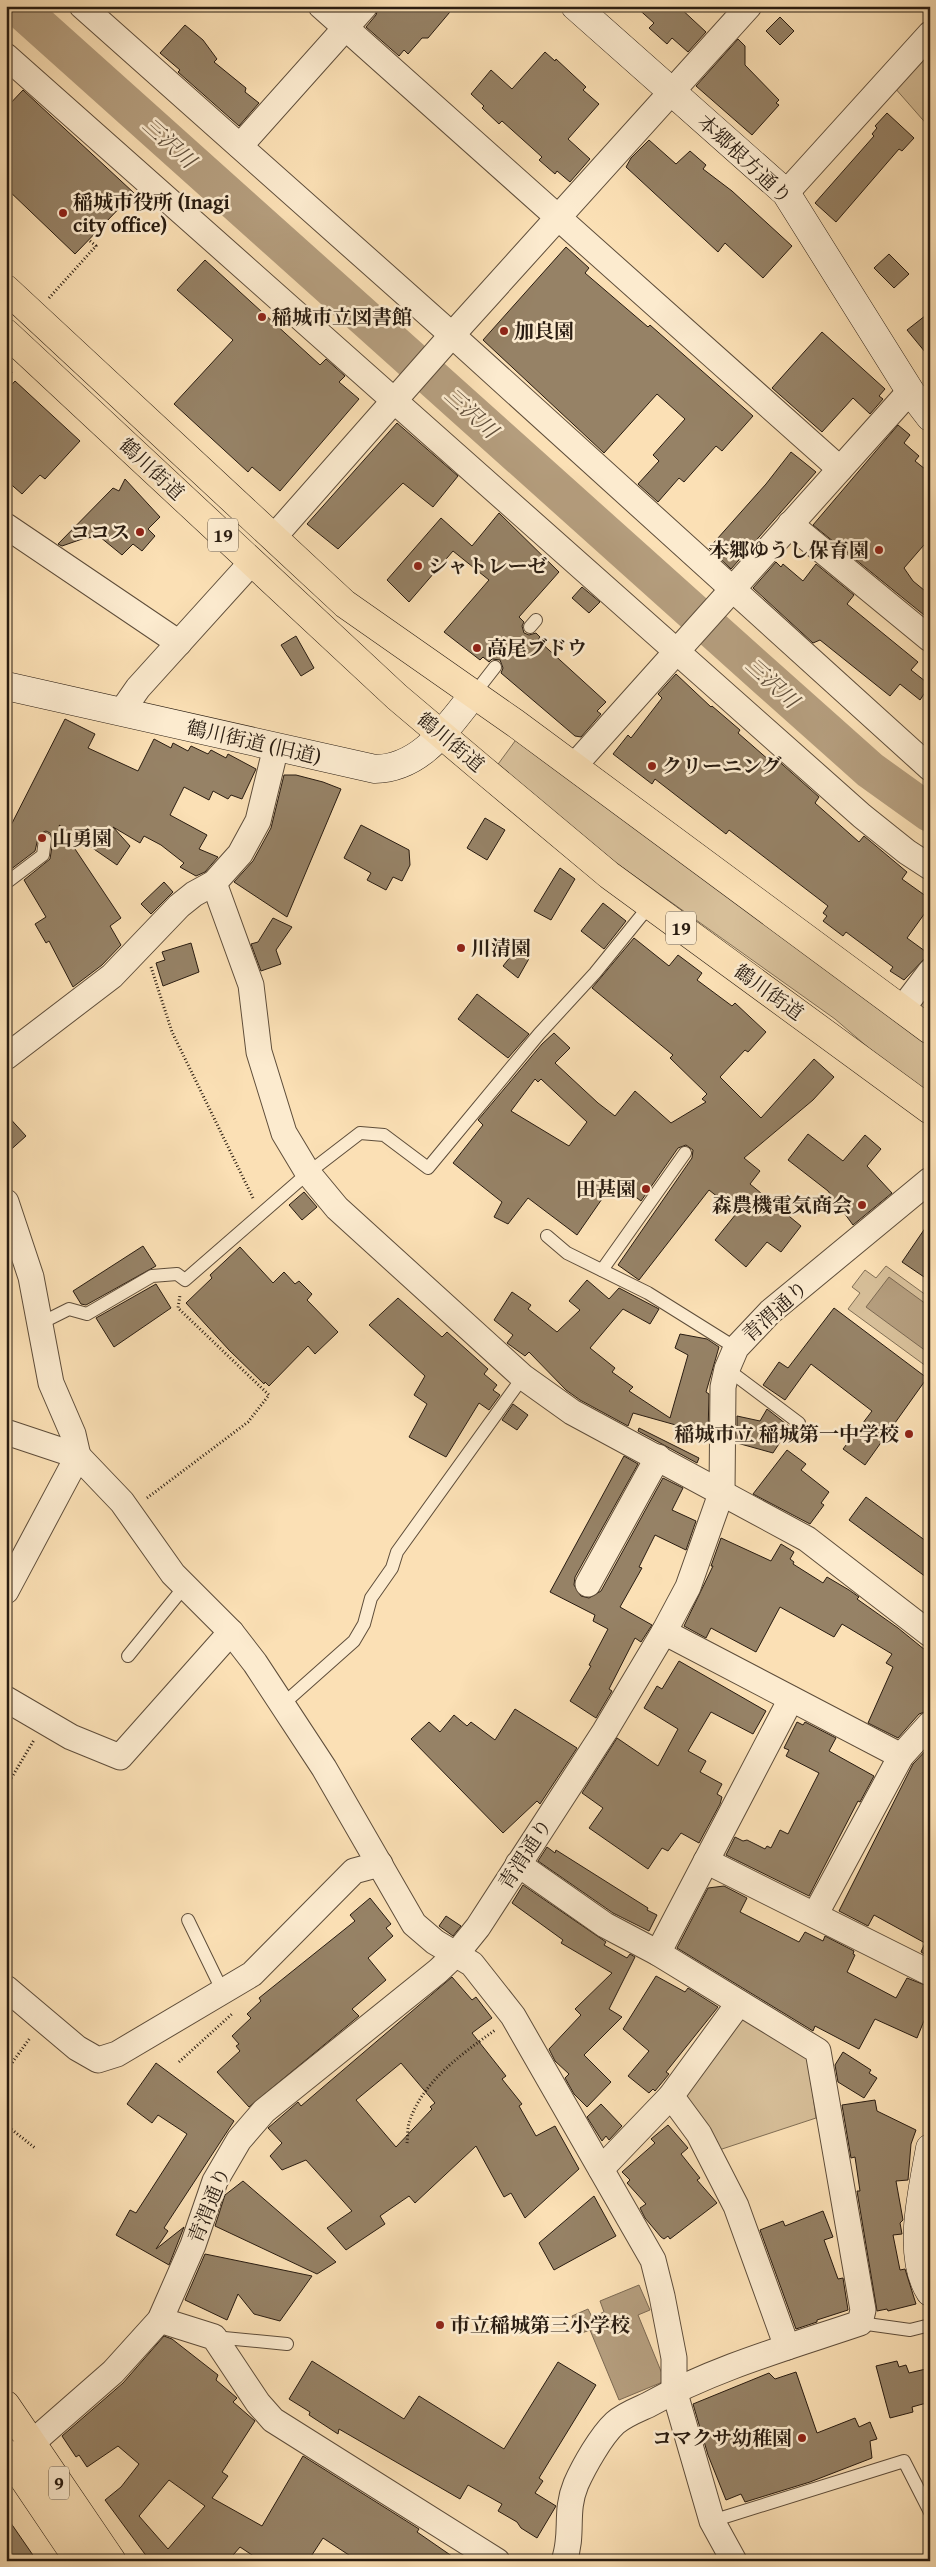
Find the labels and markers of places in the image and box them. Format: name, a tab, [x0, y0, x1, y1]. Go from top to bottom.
place label: 稲城市役所 (Inagi city office)	[73, 187, 230, 239]
marker: 稲城市役所 (Inagi city office)	[57, 207, 69, 219]
place label: 稲城市立図書館	[272, 302, 412, 331]
marker: 稲城市立図書館	[256, 311, 268, 323]
place label: 加良園	[514, 316, 574, 345]
marker: 加良園	[498, 325, 510, 337]
place label: ココス	[70, 517, 130, 546]
marker: ココス	[134, 526, 146, 538]
place label: 本郷ゆうし保育園	[709, 535, 869, 564]
marker: 本郷ゆうし保育園	[873, 544, 885, 556]
place label: シャトレーゼ	[428, 551, 547, 580]
marker: シャトレーゼ	[412, 560, 424, 572]
place label: 高尾ブドウ	[487, 633, 587, 662]
marker: 高尾ブドウ	[471, 642, 483, 654]
place label: クリーニング	[662, 751, 782, 780]
marker: クリーニング	[646, 760, 658, 772]
place label: 山勇園	[52, 823, 112, 852]
marker: 山勇園	[36, 832, 48, 844]
place label: 川清園	[471, 933, 531, 962]
marker: 川清園	[455, 942, 467, 954]
place label: 田甚園	[576, 1174, 636, 1203]
marker: 田甚園	[640, 1183, 652, 1195]
place label: 森農機電気商会	[712, 1190, 852, 1219]
marker: 森農機電気商会	[856, 1199, 868, 1211]
place label: 稲城市立 稲城第一中学校	[675, 1419, 899, 1448]
marker: 稲城市立 稲城第一中学校	[903, 1428, 915, 1440]
place label: 市立稲城第三小学校	[450, 2310, 630, 2339]
marker: 市立稲城第三小学校	[434, 2319, 446, 2331]
place label: コマクサ幼稚園	[652, 2423, 792, 2452]
marker: コマクサ幼稚園	[796, 2432, 808, 2444]

